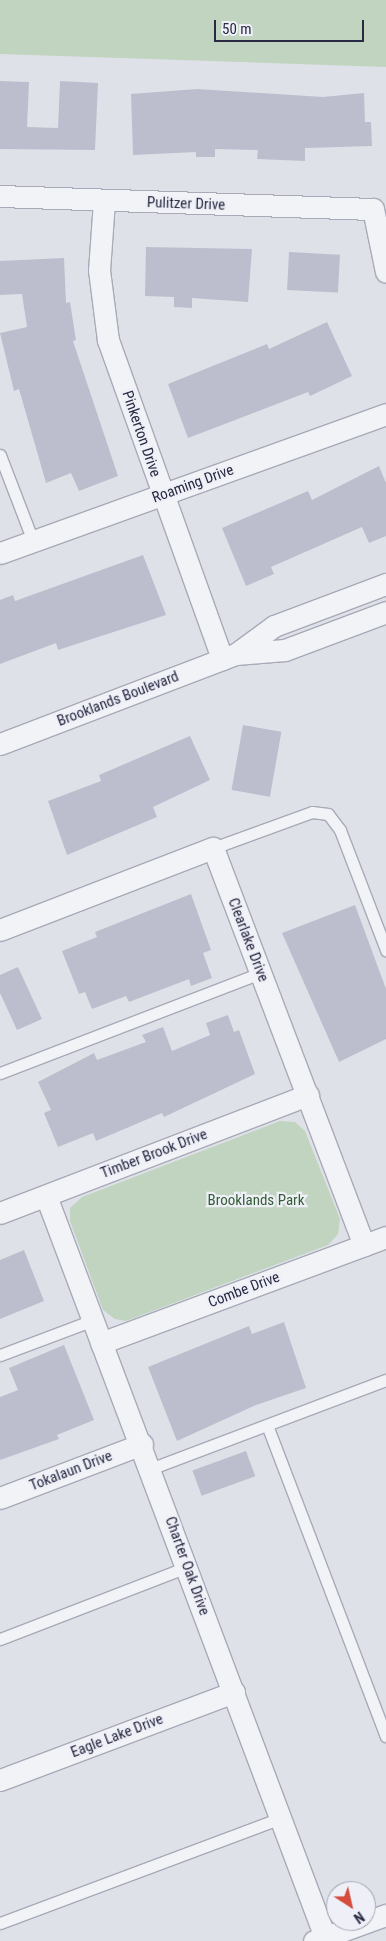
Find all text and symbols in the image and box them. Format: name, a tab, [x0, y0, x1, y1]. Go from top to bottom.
scale bar	[216, 10, 366, 42]
text: 50 m	[222, 20, 252, 38]
street label: Pulitzer Drive	[147, 194, 225, 214]
street label: Pinkerton Drive	[118, 388, 164, 480]
street label: Roaming Drive	[150, 461, 236, 507]
street label: Brooklands Boulevard	[55, 668, 181, 730]
street label: Clearlake Drive	[224, 896, 272, 984]
street label: Timber Brook Drive	[98, 1125, 210, 1183]
park label: Brooklands Park	[208, 1192, 304, 1210]
street label: Combe Drive	[206, 1268, 282, 1312]
street label: Tokalaun Drive	[27, 1447, 115, 1495]
street label: Charter Oak Drive	[161, 1514, 213, 1618]
street label: Eagle Lake Drive	[68, 1710, 166, 1762]
north arrow	[326, 1881, 376, 1931]
text: N	[351, 1908, 367, 1926]

